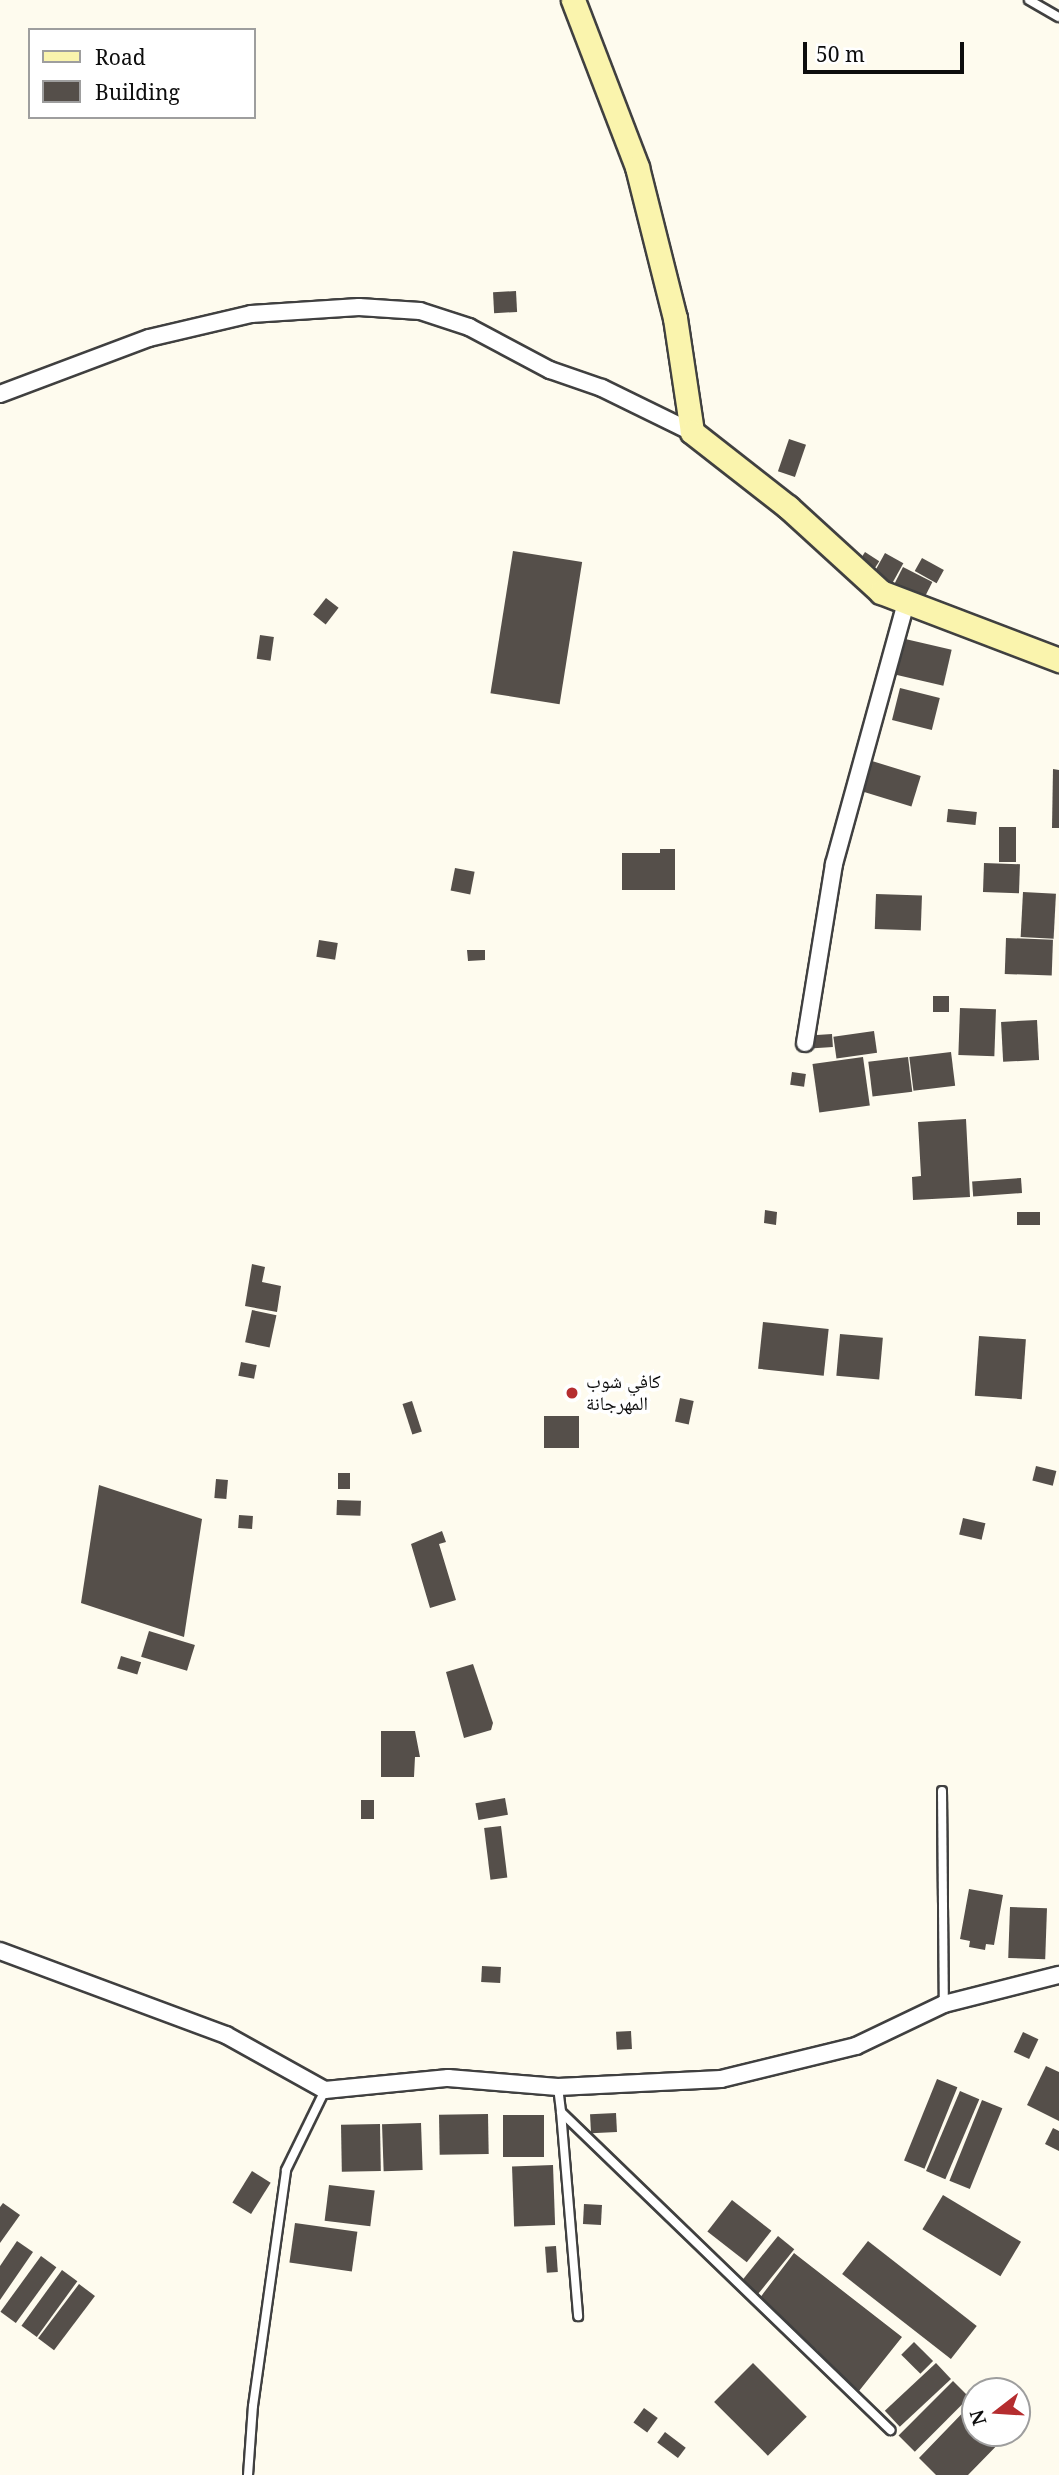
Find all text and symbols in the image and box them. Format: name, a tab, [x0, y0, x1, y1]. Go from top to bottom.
legend	[28, 28, 256, 119]
scale bar	[807, 28, 968, 72]
text: 50 m	[816, 40, 865, 68]
text: Road	[95, 43, 146, 71]
text: Building	[95, 78, 180, 106]
place label: كافي شوب المهرجانة	[586, 1371, 661, 1415]
marker: كافي شوب المهرجانة	[564, 1385, 580, 1401]
north arrow	[961, 2377, 1031, 2447]
text: N	[963, 2407, 992, 2429]

